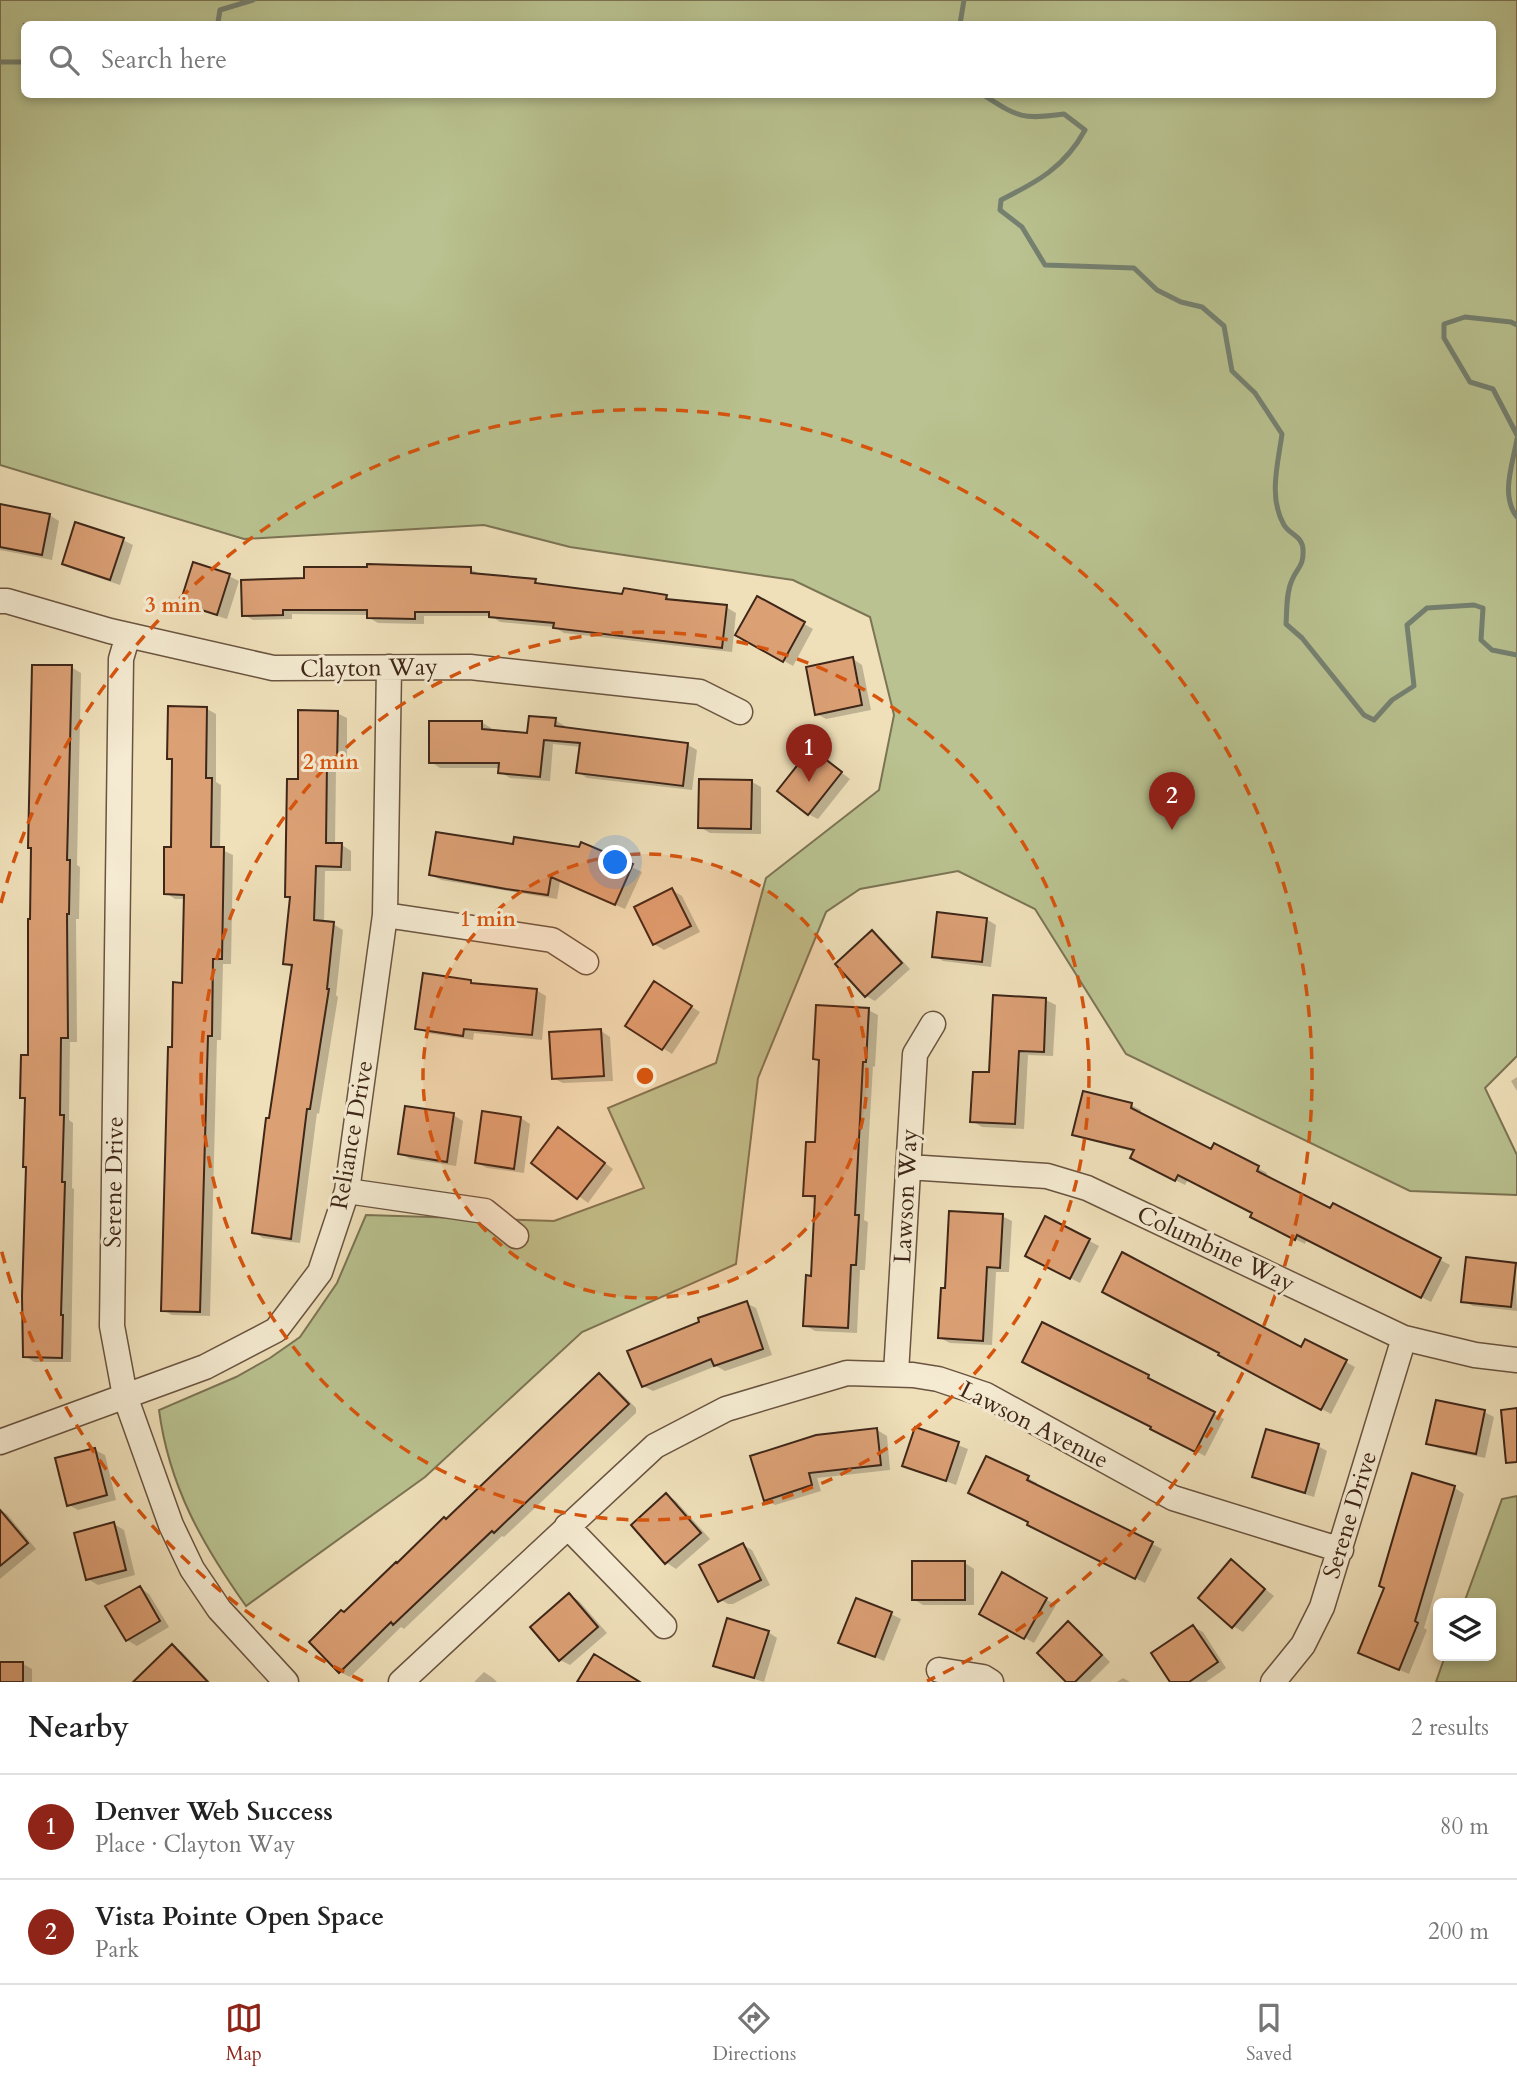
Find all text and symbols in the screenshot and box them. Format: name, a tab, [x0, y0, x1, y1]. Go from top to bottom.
search box	[21, 21, 1496, 98]
icon: search	[45, 41, 83, 79]
text: Search here	[101, 42, 227, 77]
text: 3 min	[145, 591, 201, 620]
street label: Clayton Way	[300, 650, 438, 686]
pin: 1	[786, 724, 832, 782]
text: 2 min	[303, 748, 359, 777]
pin: 2	[1149, 772, 1195, 830]
your location	[598, 845, 632, 879]
text: 1 min	[460, 905, 516, 934]
street label: Reliance Drive	[323, 1058, 381, 1212]
centre of rings	[633, 1064, 657, 1088]
street label: Serene Drive	[96, 1116, 132, 1248]
street label: Lawson Way	[886, 1128, 926, 1264]
street label: Columbine Way	[1132, 1198, 1301, 1300]
street label: Lawson Avenue	[954, 1373, 1114, 1477]
street label: Serene Drive	[1315, 1447, 1385, 1583]
map controls	[1433, 1598, 1496, 1661]
button: layers	[1433, 1598, 1496, 1661]
text: Nearby	[28, 1707, 129, 1748]
text: 2 results	[1411, 1712, 1489, 1743]
text: Denver Web Success	[95, 1794, 333, 1829]
text: 1	[45, 1811, 57, 1842]
text: 80 m	[1440, 1811, 1489, 1842]
text: Place · Clayton Way	[95, 1829, 296, 1860]
text: Vista Pointe Open Space	[95, 1899, 384, 1934]
text: 2	[45, 1916, 57, 1947]
text: 200 m	[1428, 1916, 1489, 1947]
text: Park	[95, 1934, 139, 1965]
tab: Map	[225, 1999, 263, 2067]
tab: Directions	[713, 1999, 796, 2067]
tab: Saved	[1246, 1999, 1292, 2067]

